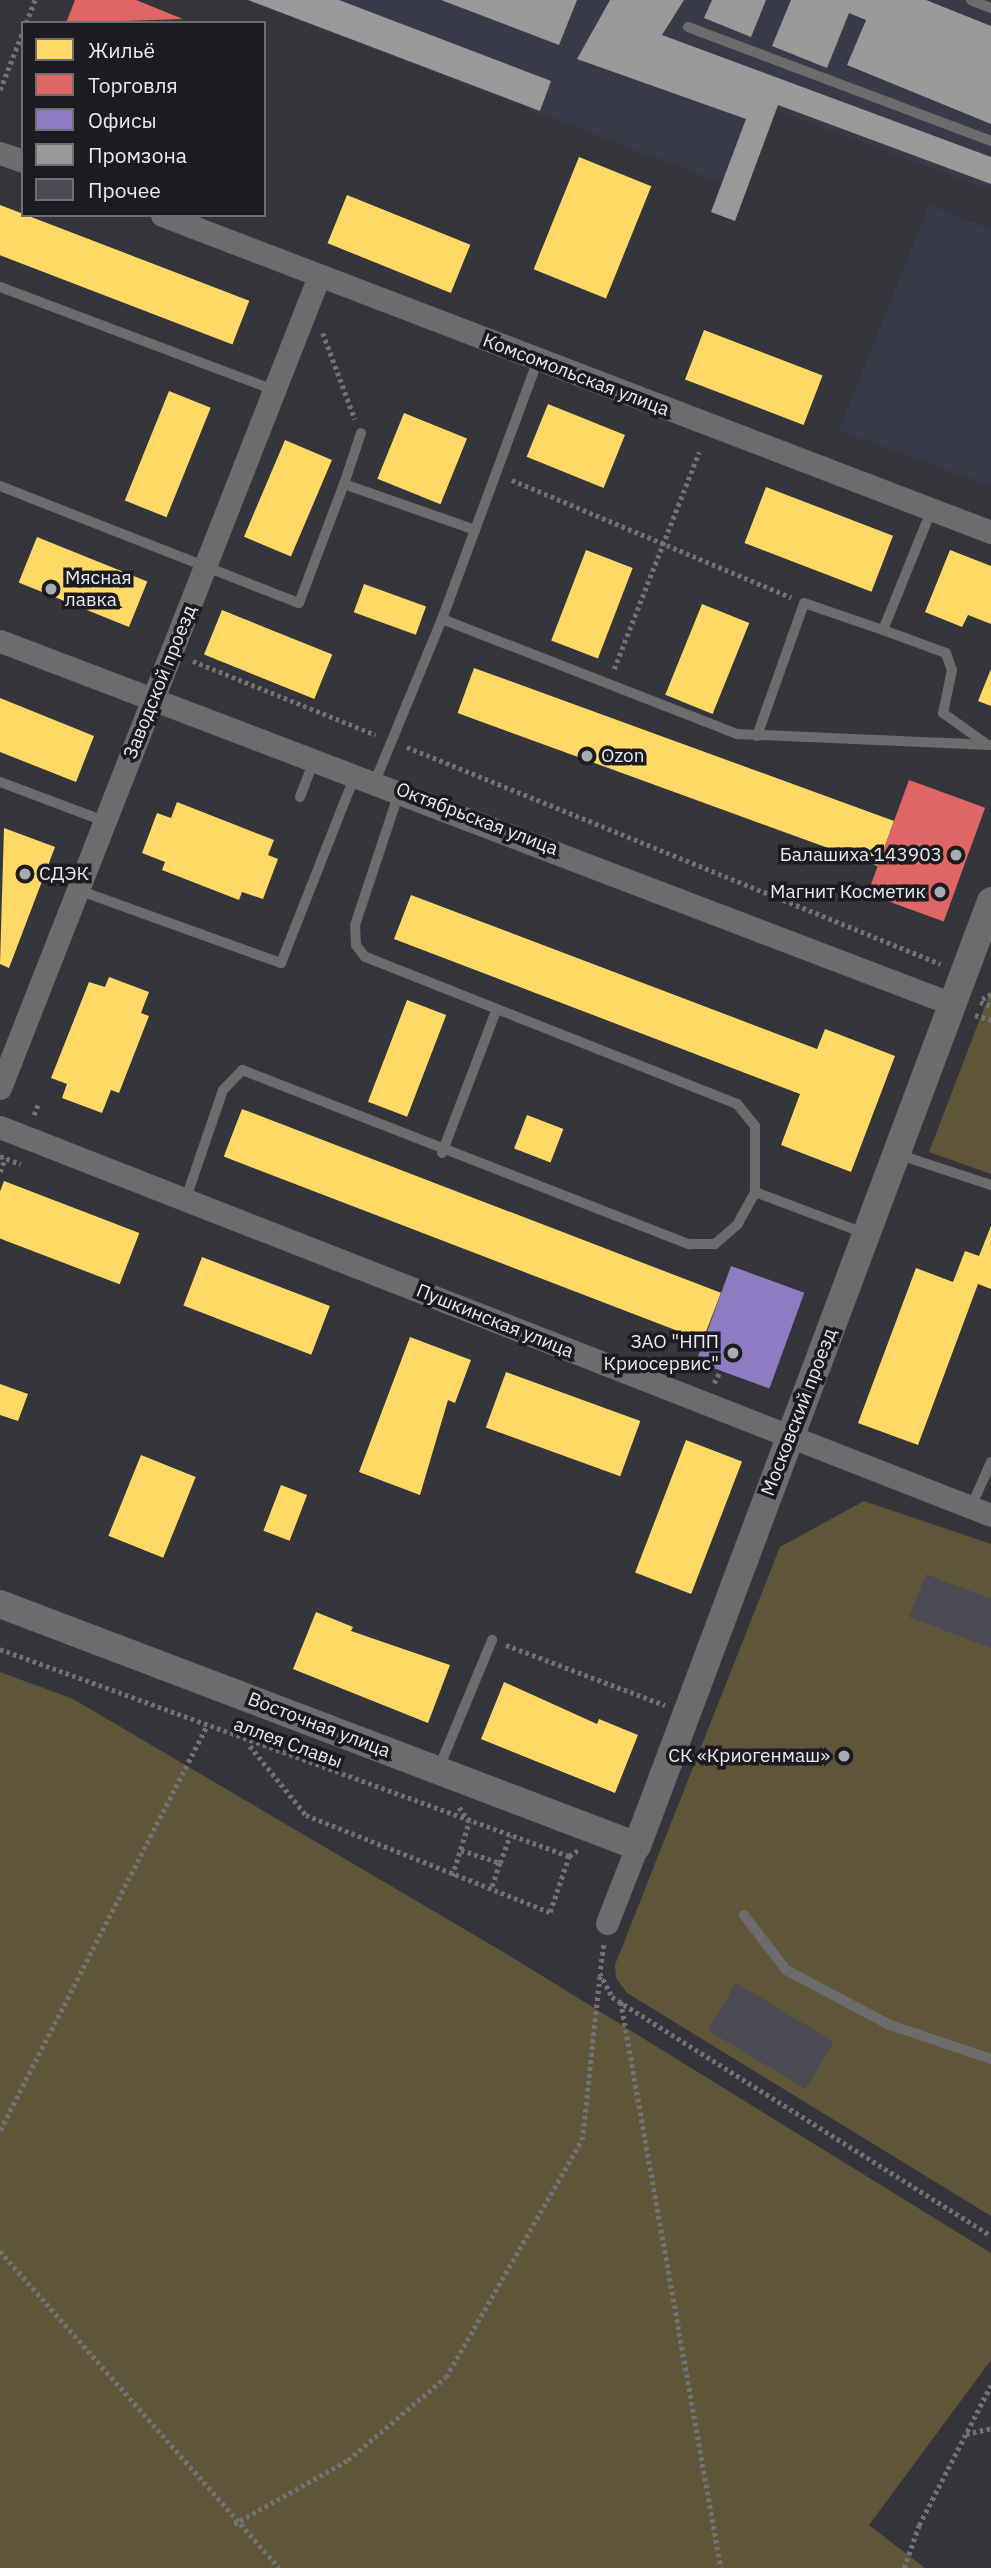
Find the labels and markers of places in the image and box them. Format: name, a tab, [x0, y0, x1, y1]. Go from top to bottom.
place label: Мясная лавка	[65, 567, 132, 611]
marker: Мясная лавка	[43, 581, 59, 597]
place label: Ozon	[601, 745, 645, 767]
marker: Ozon	[579, 748, 595, 764]
place label: Балашиха 143903	[780, 844, 942, 866]
marker: Балашиха 143903	[948, 847, 964, 863]
place label: СДЭК	[39, 863, 89, 885]
marker: СДЭК	[17, 866, 33, 882]
place label: Магнит Косметик	[770, 881, 926, 903]
marker: Магнит Косметик	[932, 884, 948, 900]
place label: ЗАО "НПП Криосервис"	[603, 1331, 719, 1375]
marker: ЗАО "НПП Криосервис"	[725, 1345, 741, 1361]
place label: СК «Криогенмаш»	[668, 1745, 830, 1767]
marker: СК «Криогенмаш»	[836, 1748, 852, 1764]

